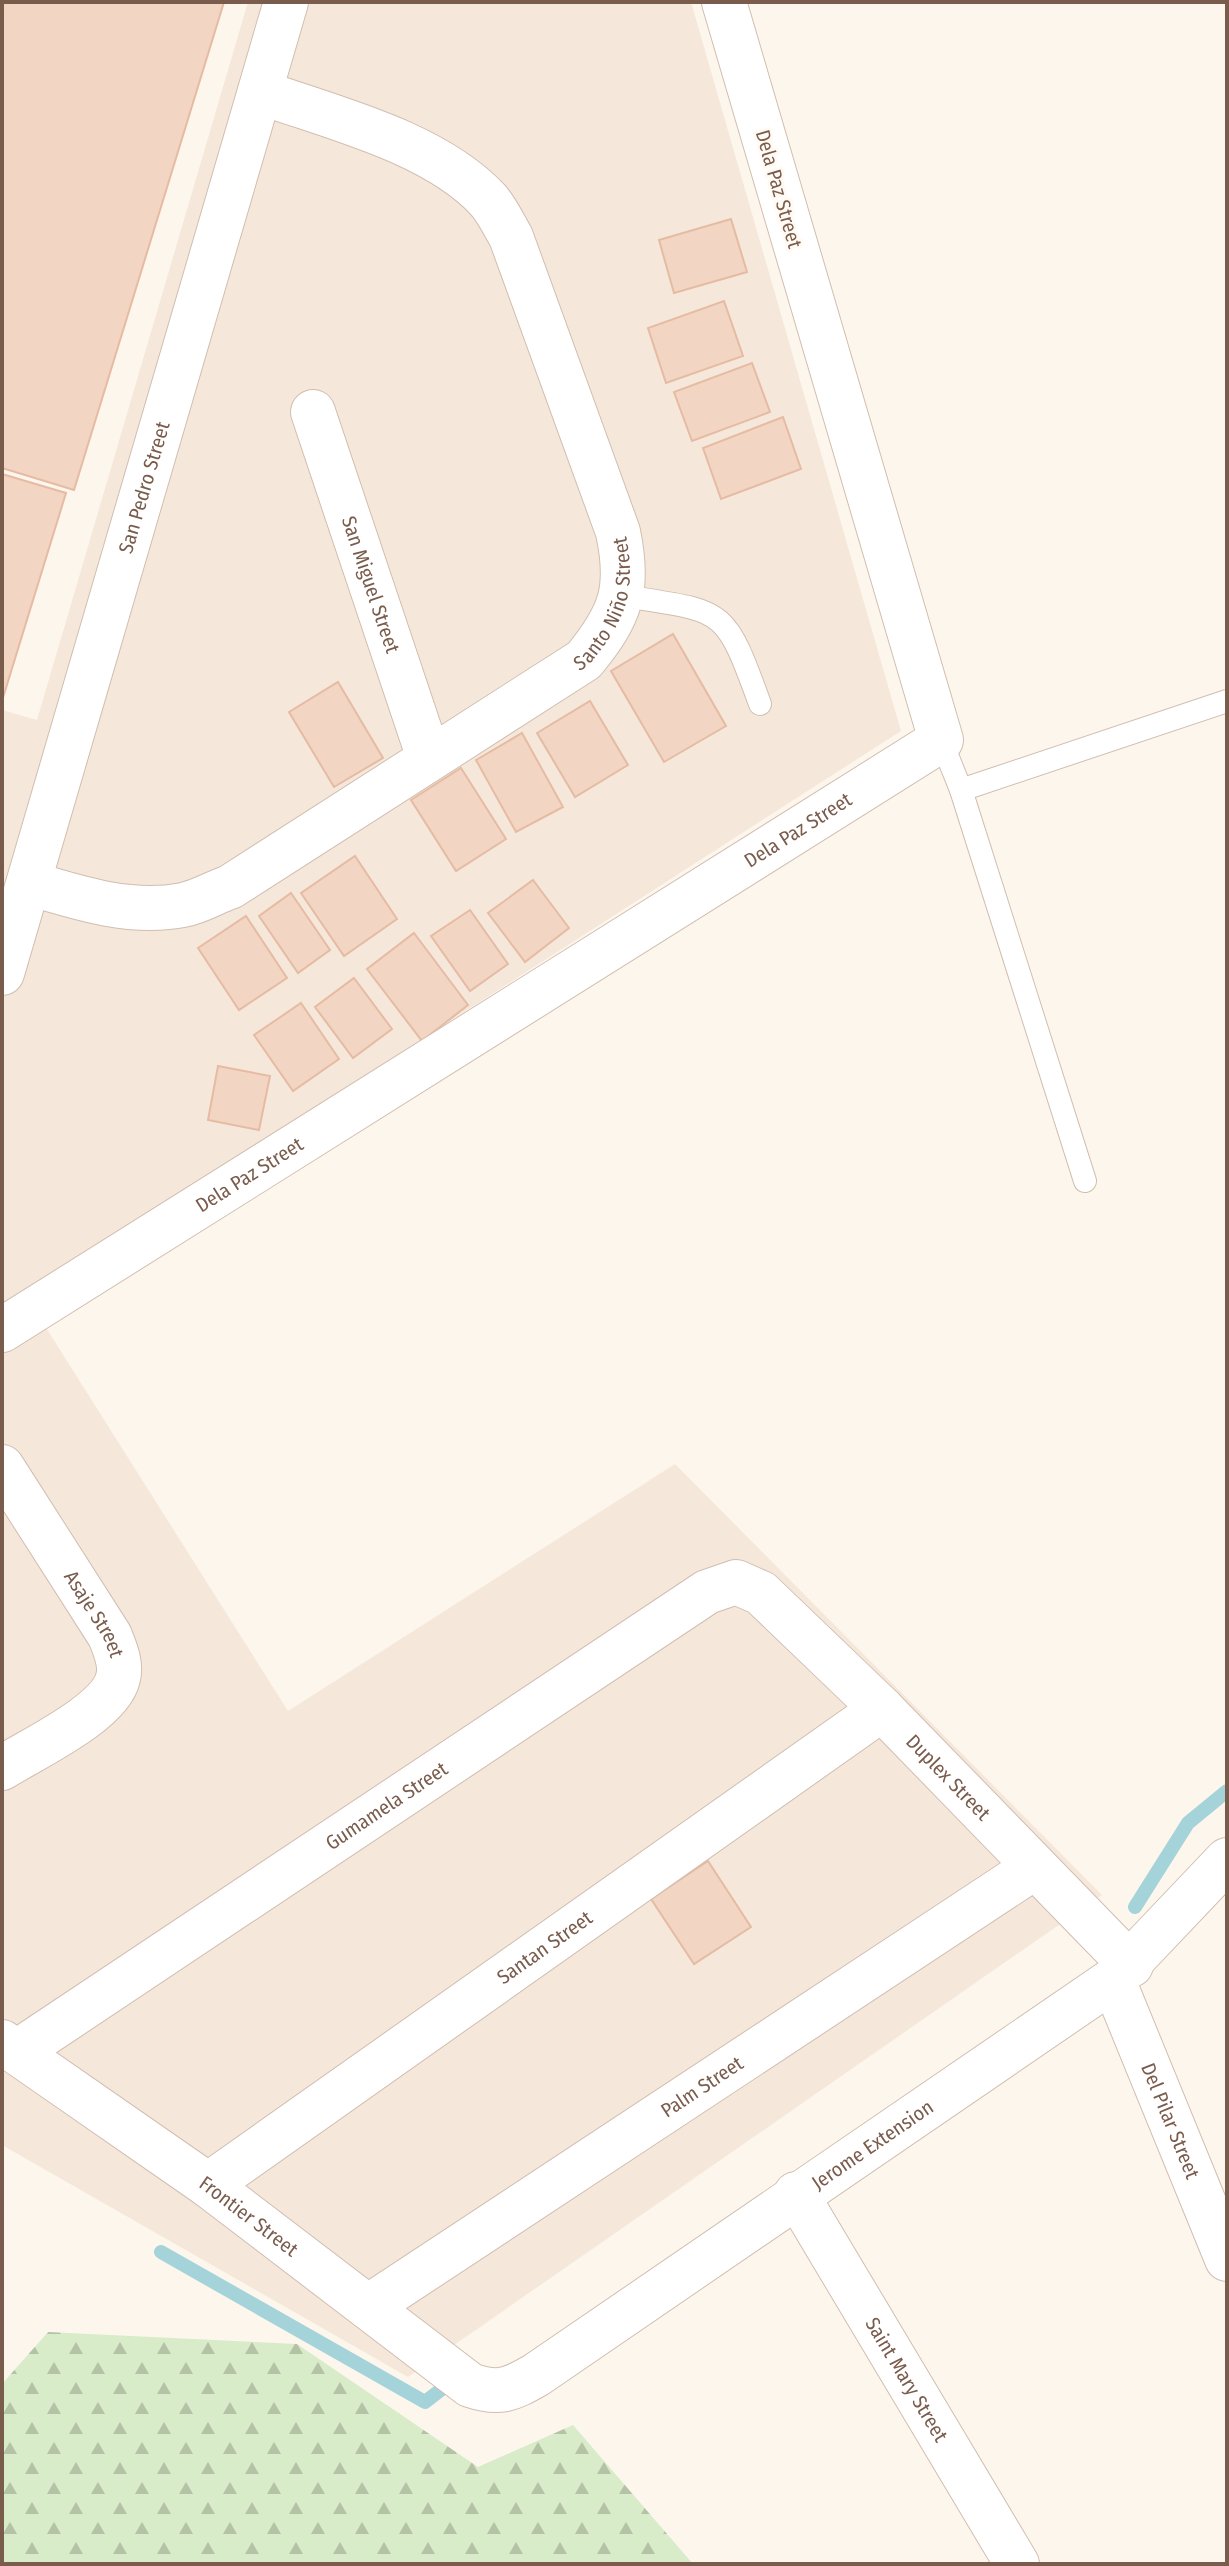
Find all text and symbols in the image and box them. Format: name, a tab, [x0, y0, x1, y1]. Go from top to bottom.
street label: Dela Paz Street	[751, 127, 807, 251]
street label: San Pedro Street	[113, 418, 175, 556]
street label: San Miguel Street	[337, 513, 405, 657]
street label: Santo Niño Street	[569, 535, 635, 676]
street label: Dela Paz Street	[740, 787, 856, 873]
street label: Dela Paz Street	[191, 1132, 308, 1217]
street label: Asaje Street	[59, 1566, 129, 1661]
street label: Duplex Street	[901, 1729, 996, 1825]
street label: Gumamela Street	[321, 1756, 452, 1855]
street label: Santan Street	[492, 1905, 597, 1989]
street label: Palm Street	[656, 2051, 748, 2123]
street label: Del Pilar Street	[1136, 2059, 1205, 2183]
street label: Jerome Extension	[807, 2095, 938, 2195]
street label: Frontier Street	[195, 2171, 303, 2262]
street label: Saint Mary Street	[860, 2313, 953, 2446]

